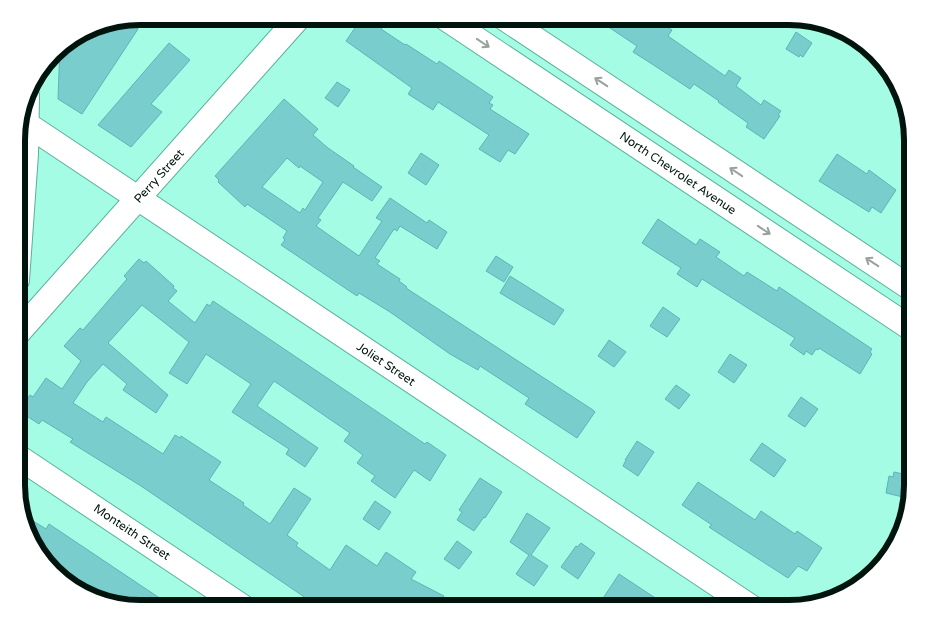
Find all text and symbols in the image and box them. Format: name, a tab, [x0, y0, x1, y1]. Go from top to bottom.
one-way arrow	[476, 38, 490, 49]
one-way arrow	[594, 77, 608, 88]
street label: North Chevrolet Avenue	[617, 129, 739, 217]
street label: Perry Street	[131, 146, 187, 206]
one-way arrow	[729, 167, 743, 178]
one-way arrow	[757, 225, 771, 235]
one-way arrow	[865, 257, 879, 267]
street label: Joliet Street	[354, 339, 418, 389]
street label: Monteith Street	[91, 501, 173, 563]

